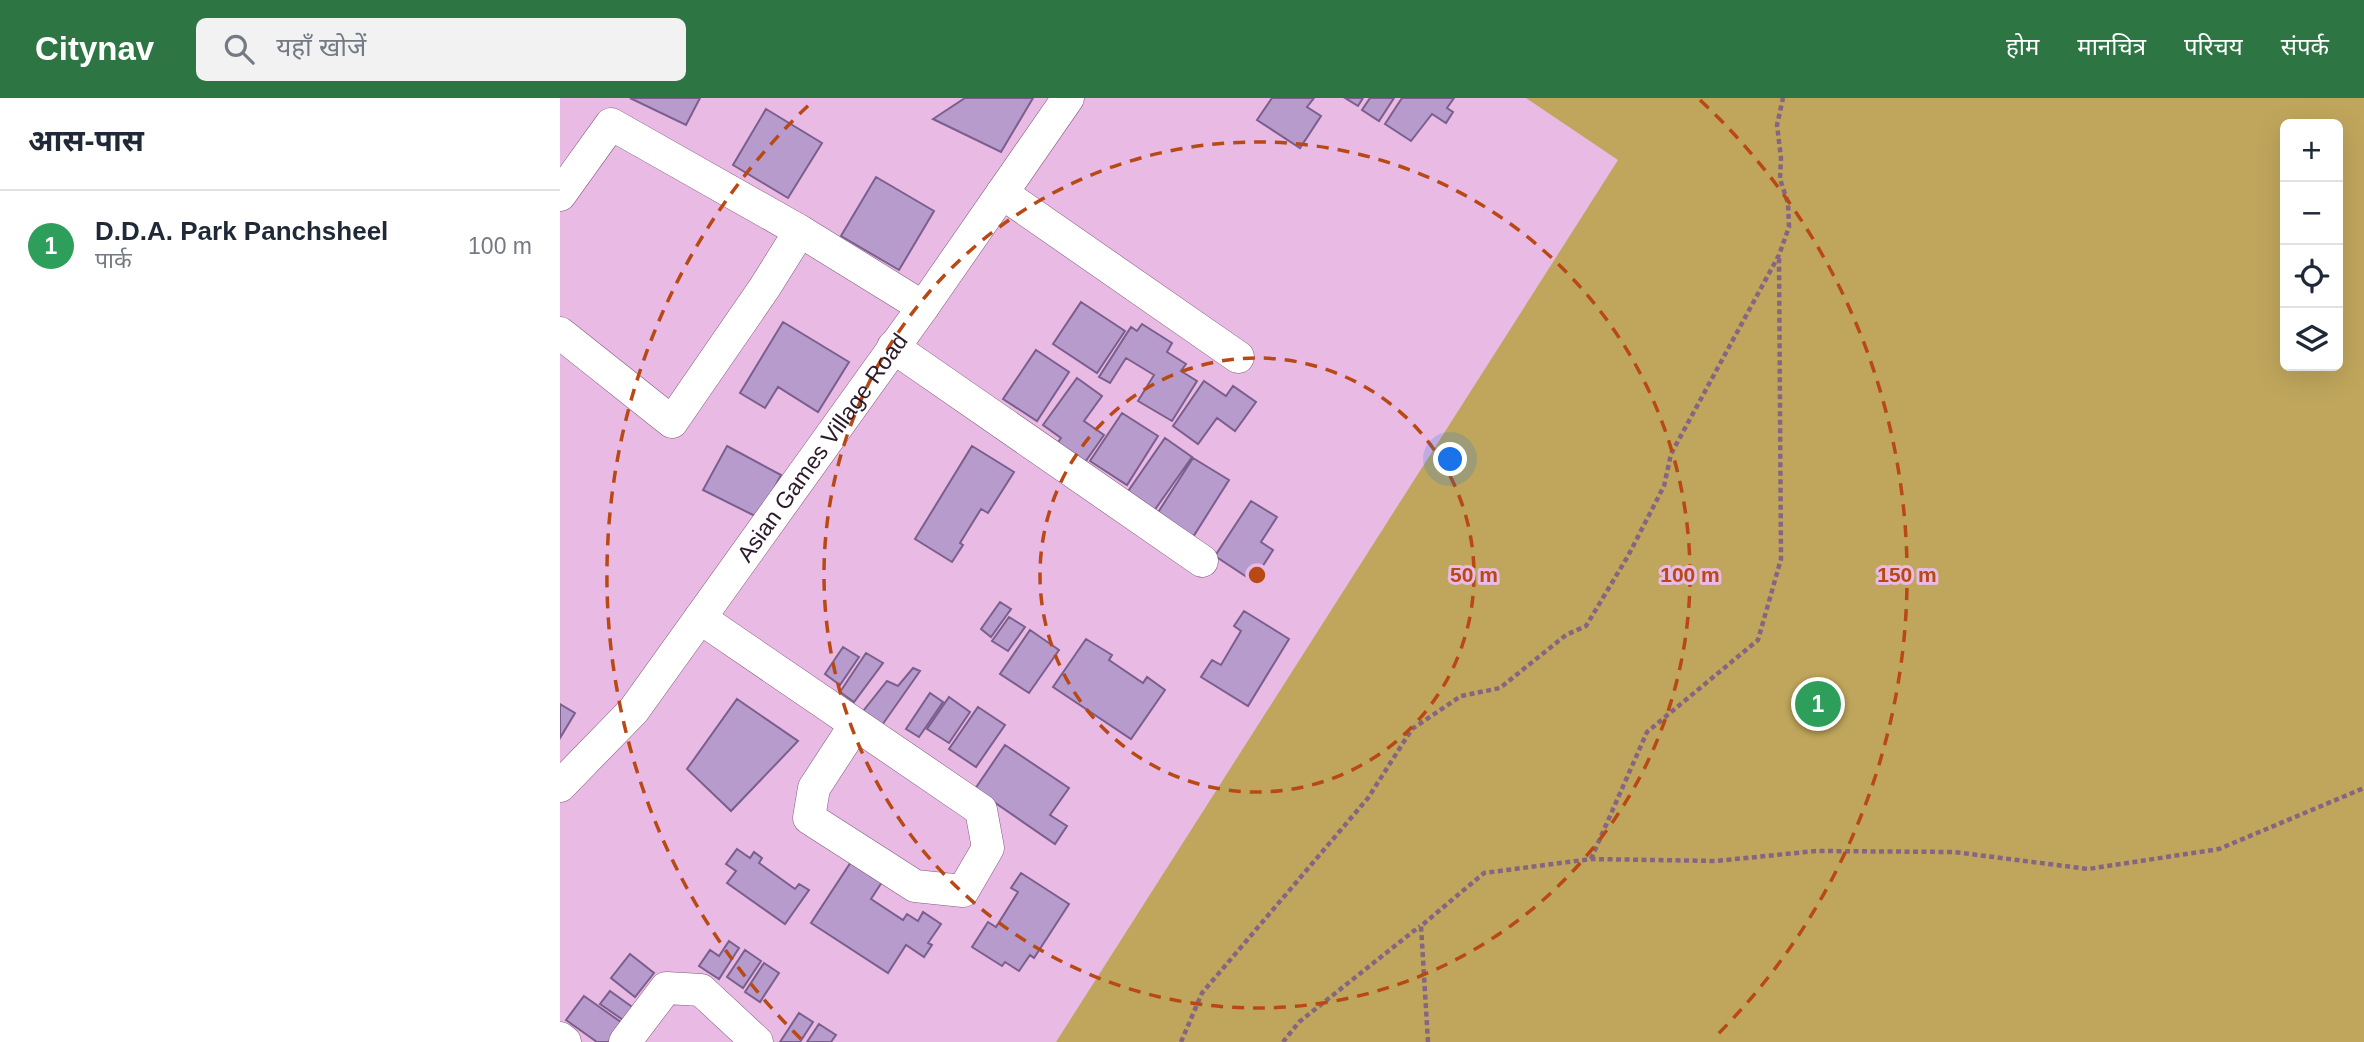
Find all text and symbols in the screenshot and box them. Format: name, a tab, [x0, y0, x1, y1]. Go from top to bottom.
search box	[196, 18, 686, 81]
text: Citynav	[35, 30, 154, 67]
icon: search	[220, 30, 258, 68]
text: यहाँ खोजें	[276, 32, 366, 62]
text: होम	[2006, 33, 2039, 60]
text: मानचित्र	[2077, 33, 2146, 60]
text: परिचय	[2184, 33, 2243, 60]
text: संपर्क	[2281, 33, 2329, 60]
map controls	[2280, 119, 2343, 371]
button: +	[2280, 119, 2343, 182]
text: आस-पास	[28, 124, 144, 157]
button: −	[2280, 182, 2343, 245]
text: D.D.A. Park Panchsheel	[95, 216, 388, 246]
text: 1	[45, 233, 57, 259]
text: 100 m	[468, 233, 532, 259]
button: locate	[2280, 245, 2343, 308]
text: पार्क	[95, 247, 132, 273]
button: layers	[2280, 308, 2343, 371]
street label: Asian Games Village Road	[732, 328, 913, 567]
your location	[1433, 442, 1467, 476]
centre of rings	[1245, 563, 1269, 587]
text: 50 m	[1450, 563, 1498, 586]
text: 100 m	[1660, 563, 1720, 586]
text: 150 m	[1877, 563, 1937, 586]
pin: 1	[1795, 678, 1841, 730]

